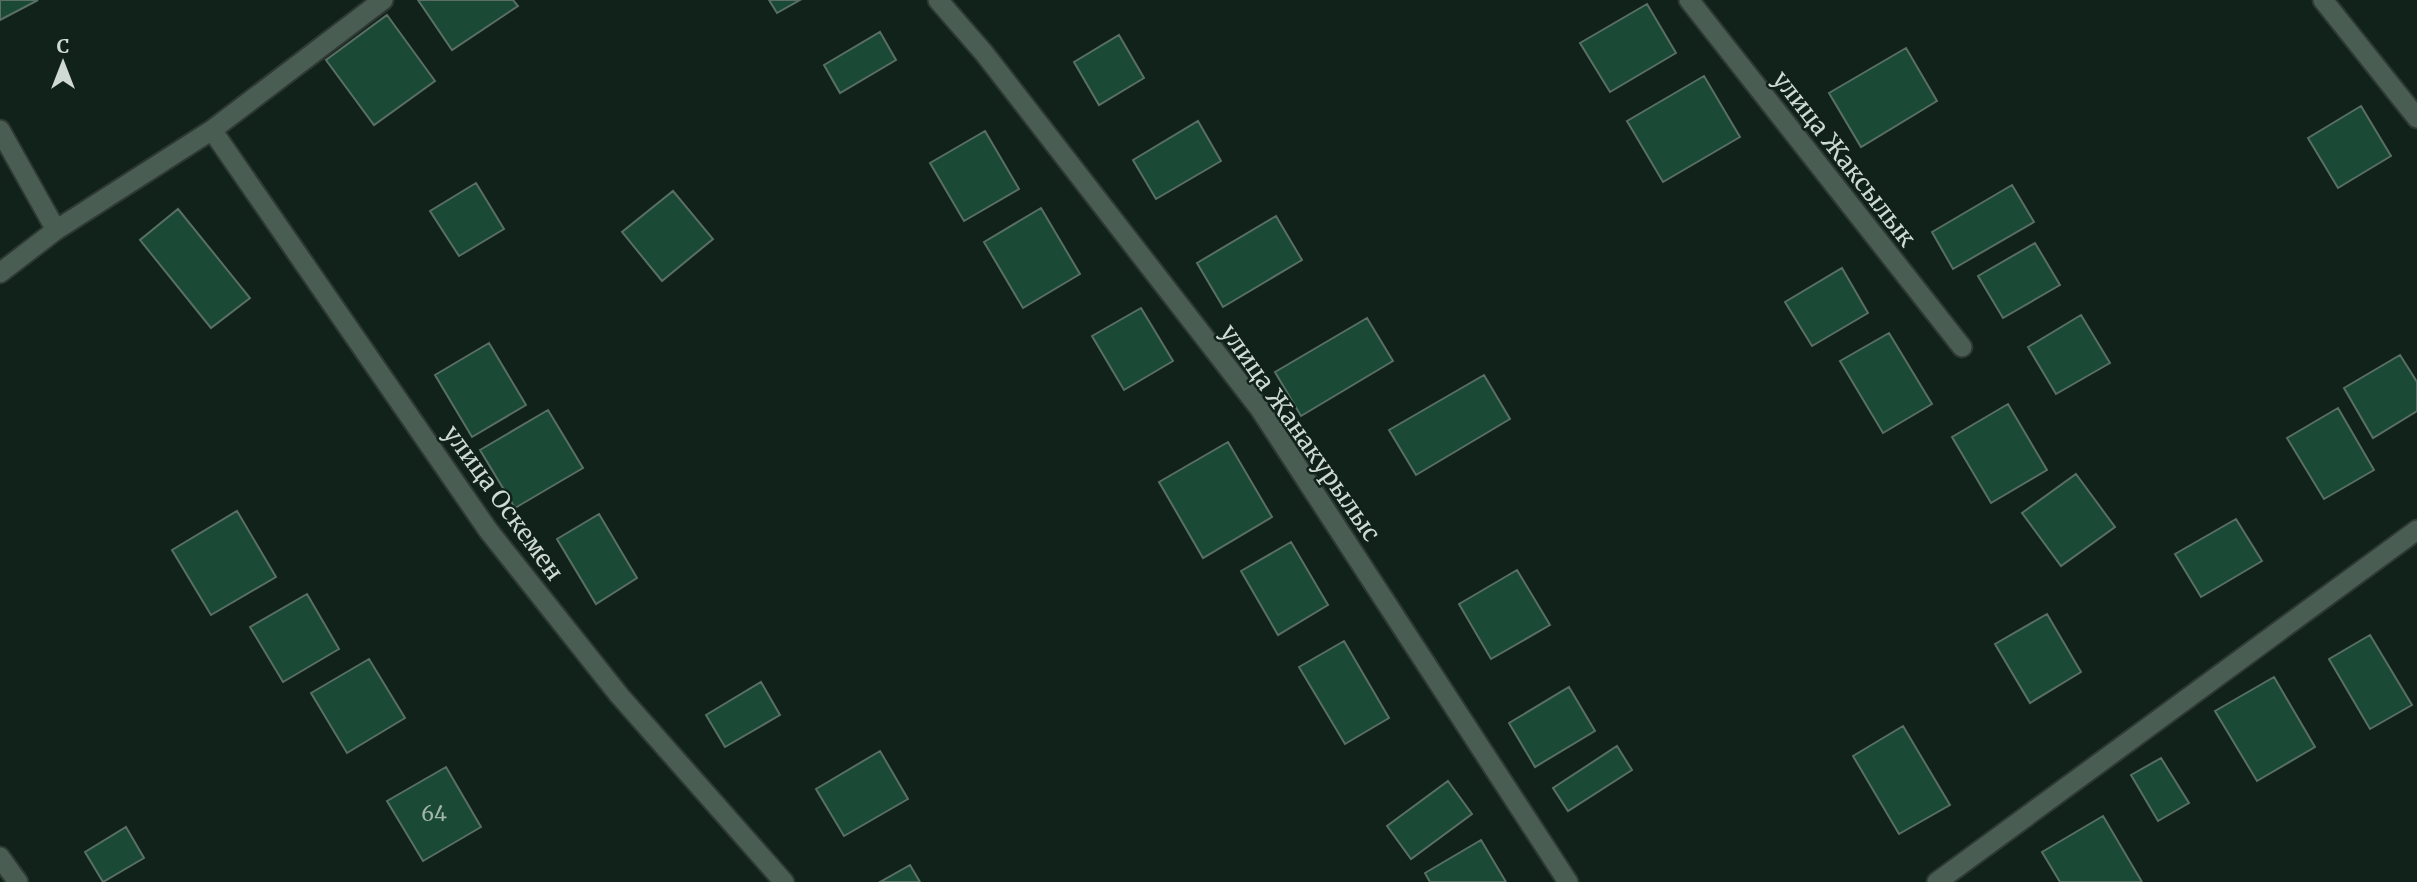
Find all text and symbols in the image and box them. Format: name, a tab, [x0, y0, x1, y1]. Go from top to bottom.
north arrow	[28, 28, 98, 98]
text: С	[57, 34, 69, 58]
street label: улица Жаксылык	[1766, 65, 1923, 253]
street label: улица Жанакурылыс	[1214, 318, 1387, 547]
street label: улица Оскемен	[437, 419, 570, 586]
house number: 64	[421, 800, 447, 827]

